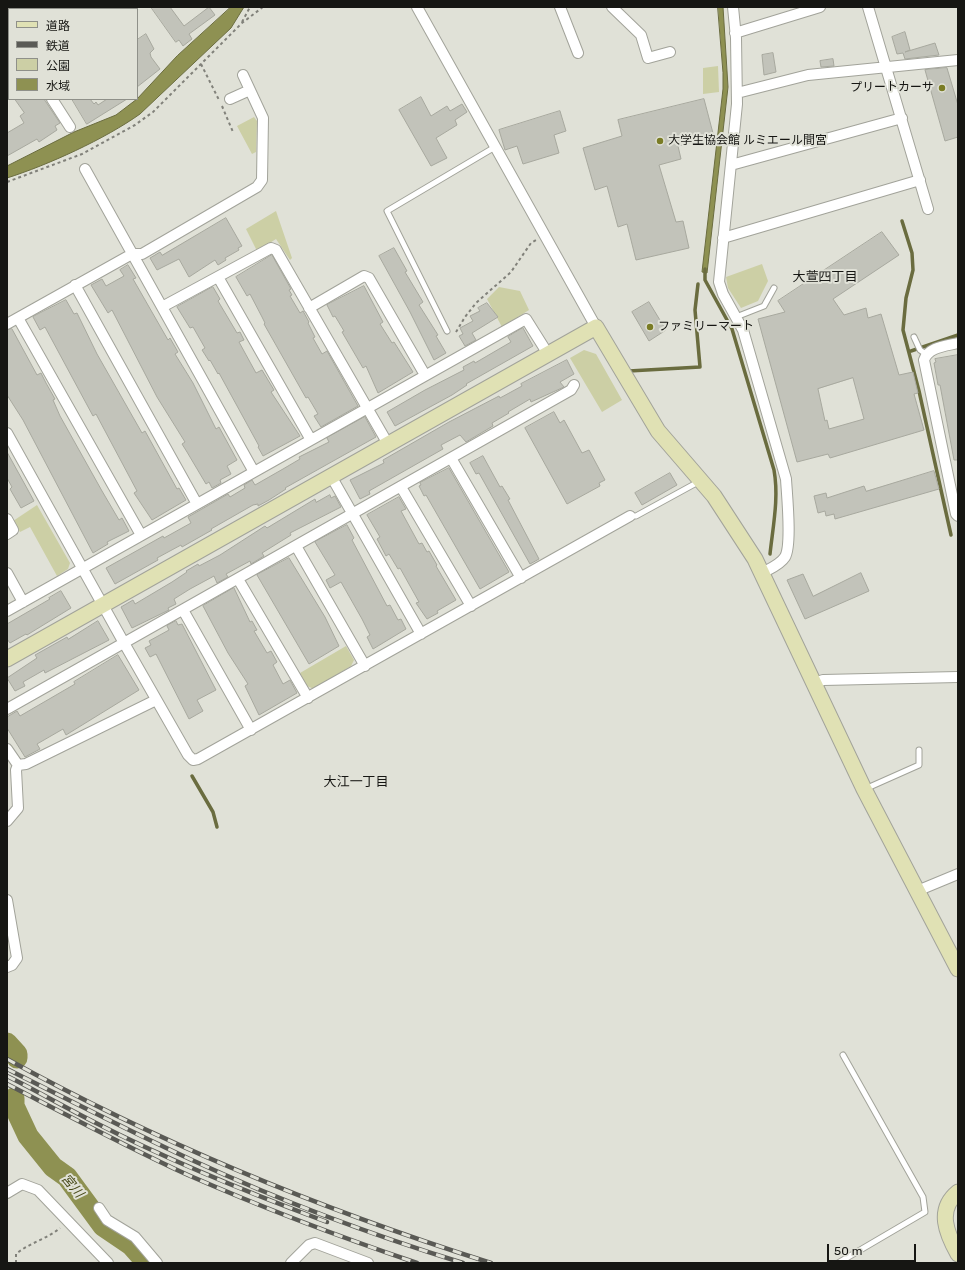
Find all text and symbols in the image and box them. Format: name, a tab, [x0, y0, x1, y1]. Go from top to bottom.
legend	[8, 8, 138, 100]
text: 道路	[46, 19, 70, 33]
text: 鉄道	[46, 39, 70, 53]
text: 公園	[46, 59, 70, 73]
text: 水域	[46, 79, 70, 93]
place label: プリートカーサ	[850, 81, 934, 95]
marker: プリートカーサ	[937, 83, 947, 93]
place label: 大学生協会館 ルミエール間宮	[668, 134, 827, 148]
marker: 大学生協会館 ルミエール間宮	[655, 136, 665, 146]
district label: 大萱四丁目	[793, 269, 857, 285]
place label: ファミリーマート	[658, 320, 754, 334]
marker: ファミリーマート	[645, 322, 655, 332]
district label: 大江一丁目	[324, 774, 388, 790]
water label: 宮川	[58, 1171, 86, 1201]
scale bar	[829, 1236, 918, 1262]
text: 50 m	[834, 1244, 862, 1258]

